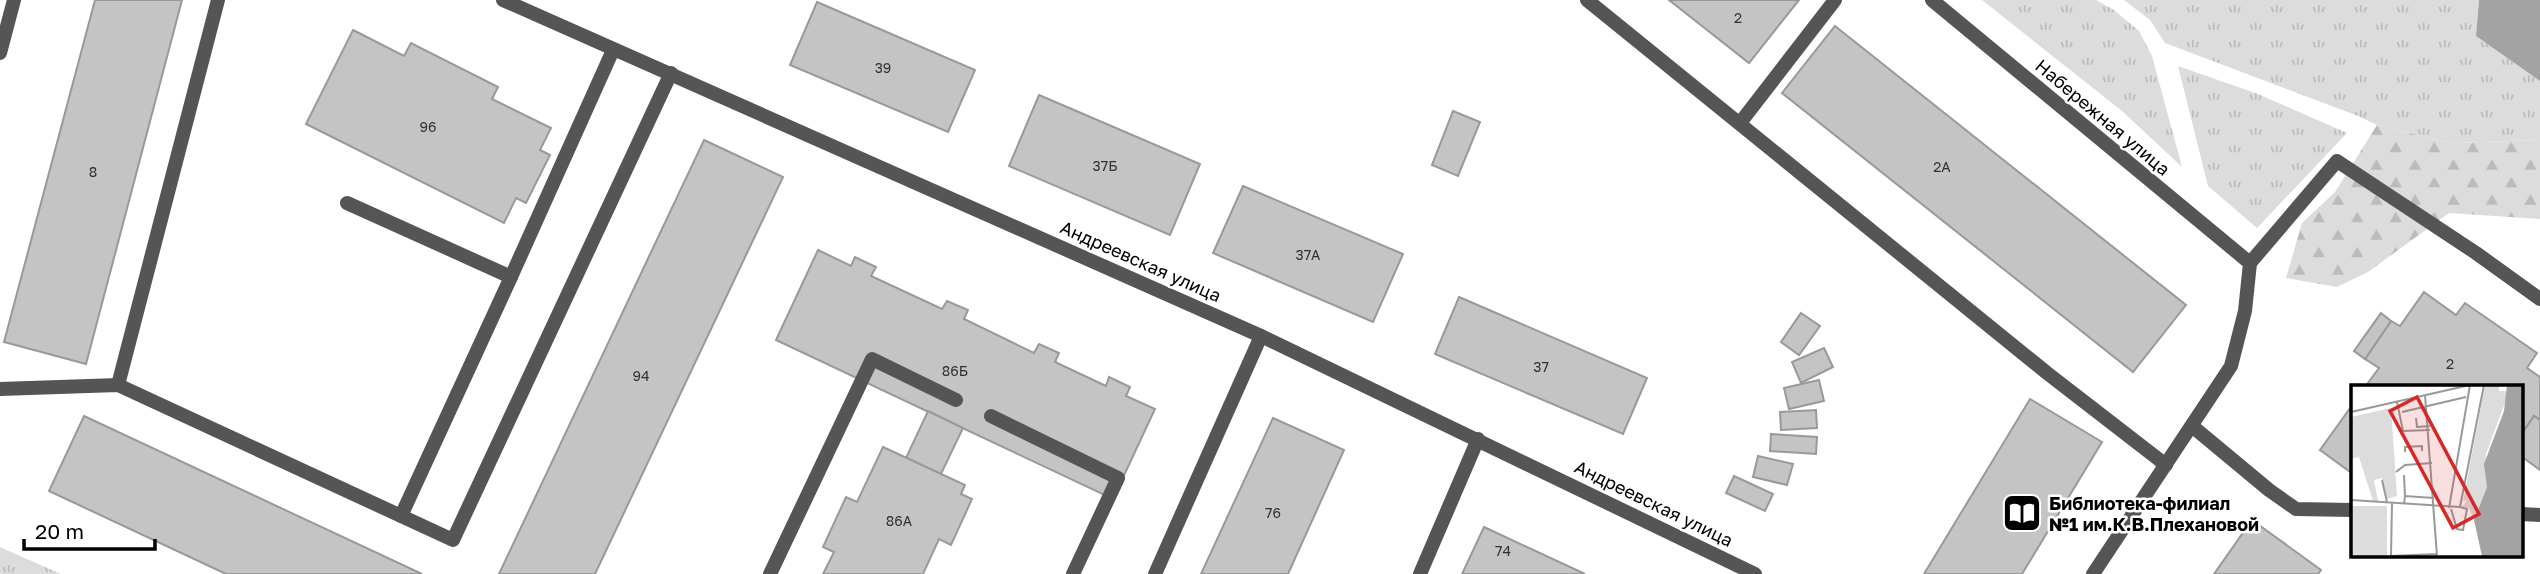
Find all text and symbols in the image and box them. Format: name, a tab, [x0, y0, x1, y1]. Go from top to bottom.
house number: 2	[1734, 9, 1742, 26]
street label: Набережная улица	[2031, 54, 2175, 180]
house number: 39	[875, 59, 891, 76]
house number: 96	[420, 118, 436, 135]
house number: 37Б	[1093, 157, 1117, 174]
house number: 2А	[1933, 158, 1951, 175]
house number: 8	[89, 163, 97, 180]
street label: Андреевская улица	[1057, 216, 1225, 306]
house number: 37А	[1296, 246, 1321, 263]
house number: 2	[2446, 355, 2454, 372]
house number: 37	[1533, 358, 1549, 375]
house number: 86Б	[942, 362, 968, 379]
house number: 94	[632, 367, 650, 384]
inset map	[2351, 385, 2522, 556]
street label: Андреевская улица	[1571, 455, 1737, 551]
library icon: Библиотека-филиал №1 им.К.В.Плехановой	[2001, 492, 2043, 534]
place label: Библиотека-филиал №1 им.К.В.Плехановой	[2049, 492, 2259, 535]
house number: 76	[1265, 504, 1281, 521]
scale bar	[24, 508, 156, 552]
house number: 86А	[886, 512, 913, 529]
text: 20 m	[35, 518, 84, 544]
house number: 74	[1495, 542, 1511, 559]

